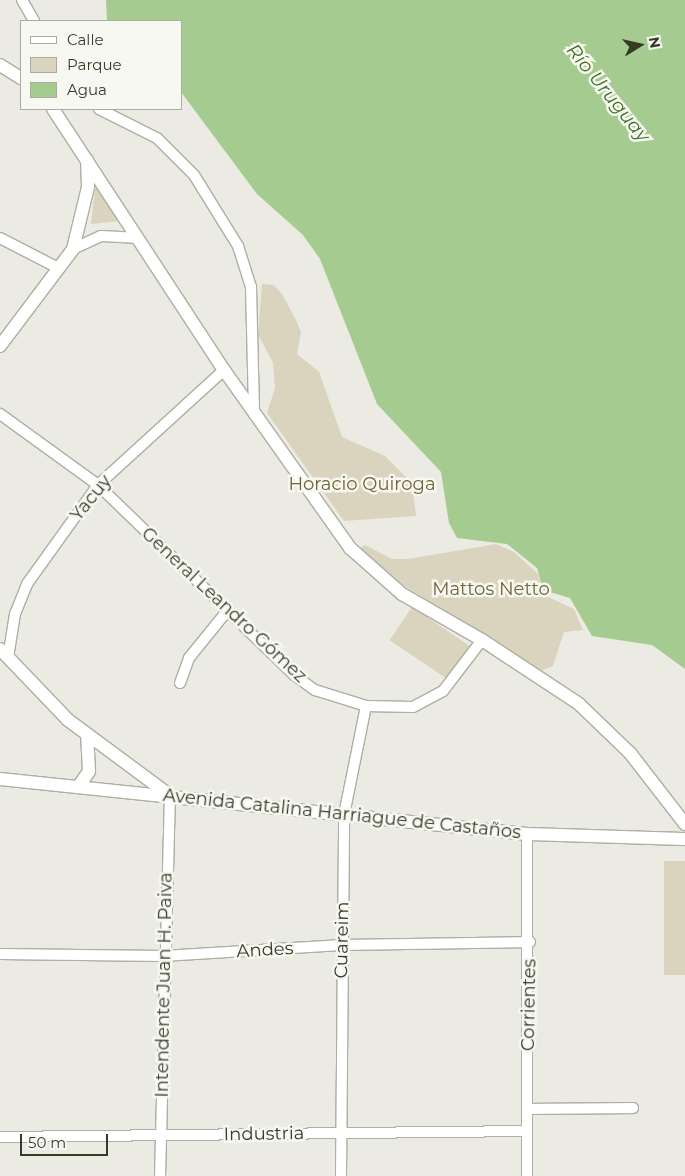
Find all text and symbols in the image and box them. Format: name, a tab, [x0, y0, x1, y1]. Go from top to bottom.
legend	[20, 20, 182, 110]
north arrow	[615, 20, 665, 70]
text: Calle	[67, 30, 104, 49]
text: N	[645, 35, 665, 50]
water label: Río Uruguay	[562, 39, 654, 147]
text: Parque	[67, 55, 122, 74]
text: Agua	[67, 80, 107, 99]
street label: Yacuy	[66, 471, 116, 525]
park label: Horacio Quiroga	[288, 473, 436, 495]
street label: General Leandro Gómez	[137, 523, 311, 687]
park label: Mattos Netto	[432, 578, 550, 600]
street label: Avenida Catalina Harriague de Castaños	[162, 784, 522, 844]
street label: Intendente Juan H. Paiva	[151, 872, 177, 1098]
street label: Cuareim	[331, 901, 353, 979]
street label: Andes	[236, 938, 294, 962]
street label: Corrientes	[517, 959, 541, 1051]
street label: Industria	[224, 1122, 304, 1146]
scale bar	[22, 1124, 110, 1156]
text: 50 m	[28, 1133, 66, 1152]

